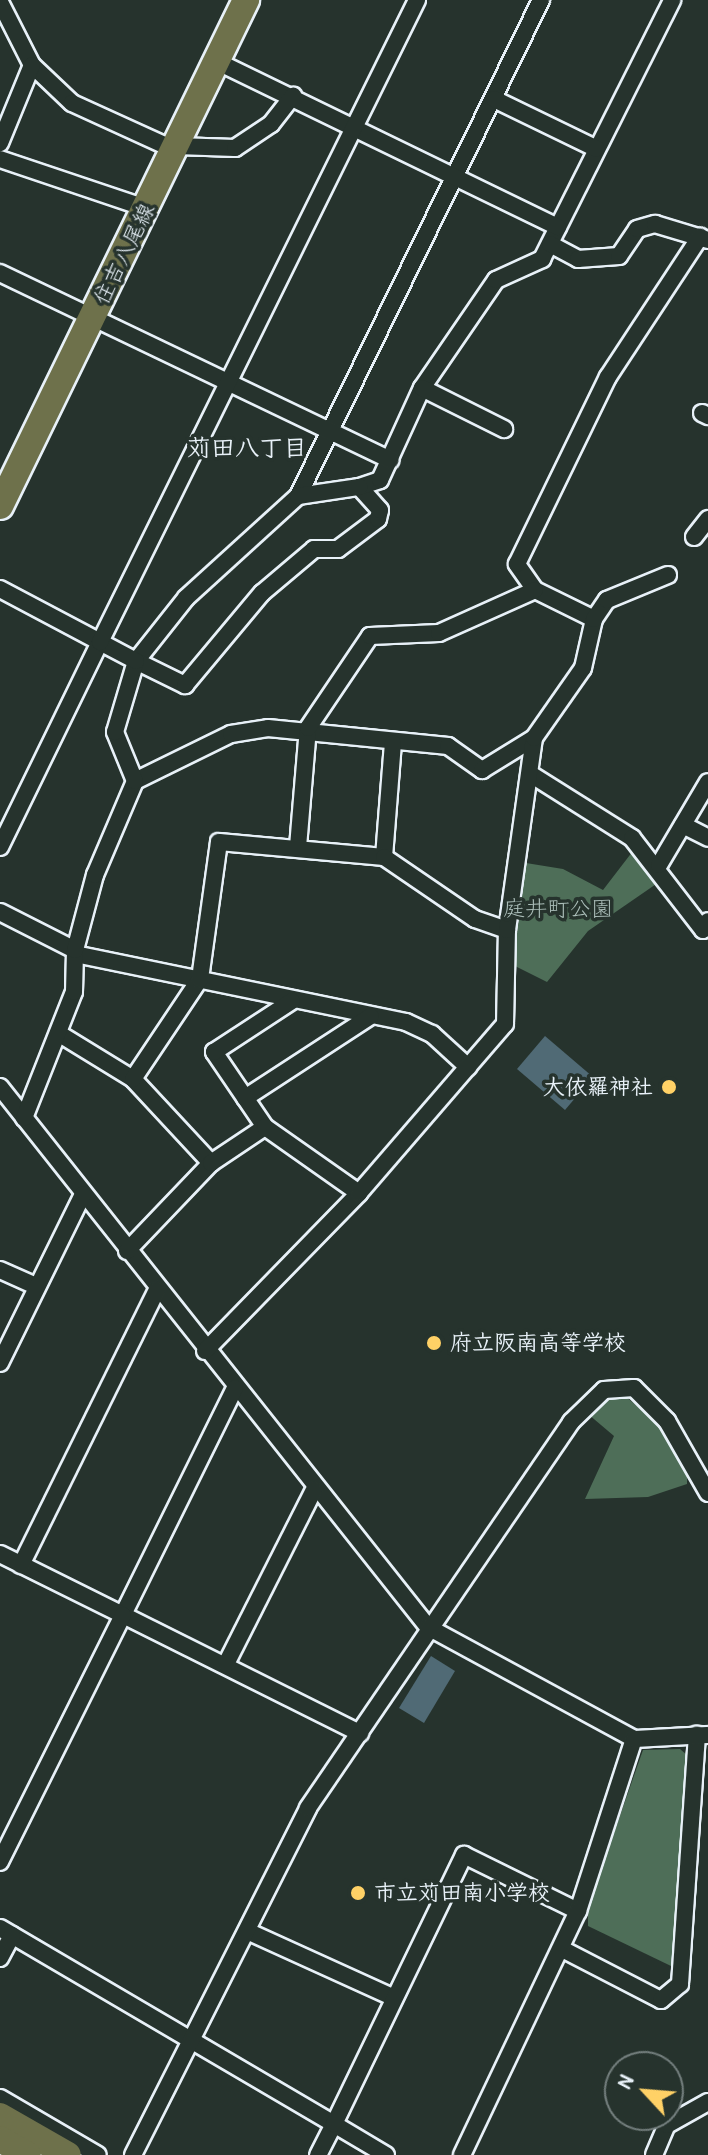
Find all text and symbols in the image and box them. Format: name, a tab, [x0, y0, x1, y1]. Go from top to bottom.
street label: 住吉八尾線	[88, 199, 160, 309]
district label: 苅田八丁目	[187, 434, 307, 462]
park label: 庭井町公園	[503, 896, 613, 922]
place label: 大依羅神社	[543, 1074, 653, 1100]
marker: 大依羅神社	[660, 1078, 678, 1096]
place label: 府立阪南高等学校	[450, 1330, 626, 1356]
marker: 府立阪南高等学校	[425, 1334, 443, 1352]
place label: 市立苅田南小学校	[374, 1880, 550, 1906]
marker: 市立苅田南小学校	[349, 1884, 367, 1902]
north arrow	[604, 2051, 684, 2131]
text: N	[608, 2070, 640, 2093]

